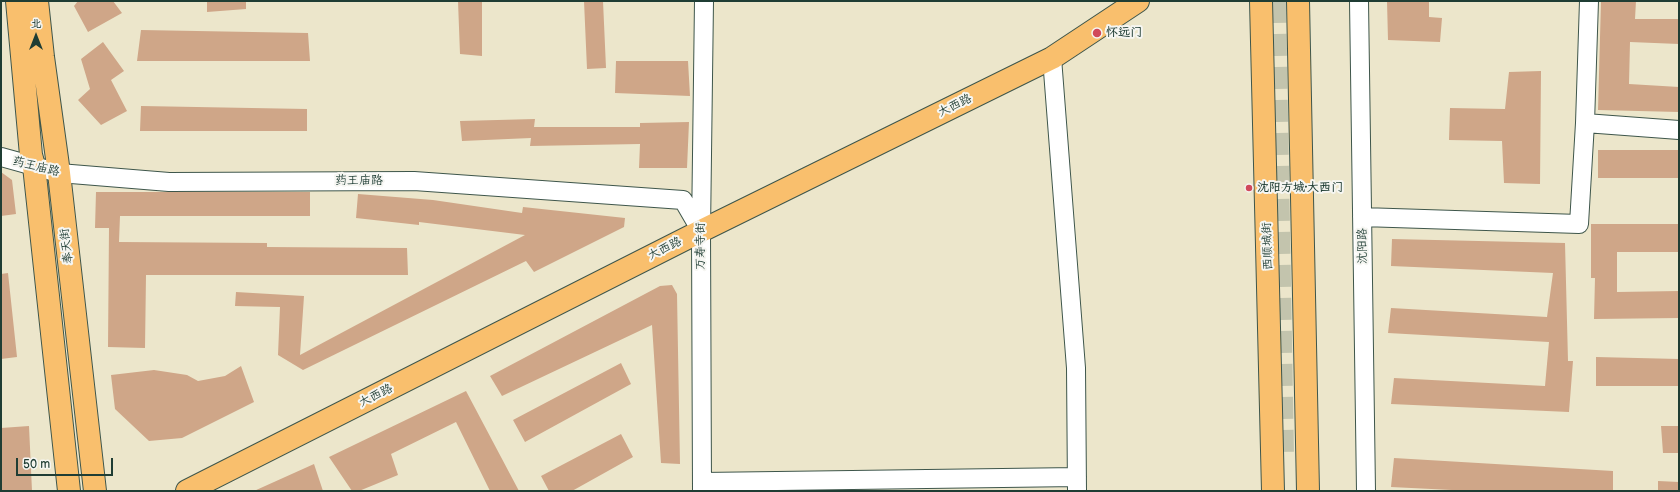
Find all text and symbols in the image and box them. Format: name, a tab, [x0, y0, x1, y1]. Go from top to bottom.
north arrow	[16, 16, 56, 56]
text: 北	[31, 17, 42, 30]
place label: 怀远门	[1106, 26, 1142, 40]
marker: 怀远门	[1091, 27, 1103, 39]
street label: 大西路	[936, 92, 974, 120]
street label: 药王庙路	[11, 154, 61, 180]
street label: 药王庙路	[335, 174, 383, 188]
place label: 沈阳方城·大西门	[1257, 181, 1343, 195]
marker: 沈阳方城·大西门	[1244, 183, 1254, 193]
street label: 万寿寺街	[694, 222, 708, 270]
street label: 西顺城街	[1260, 222, 1276, 270]
street label: 奉天街	[58, 227, 76, 265]
street label: 沈阳路	[1355, 228, 1371, 264]
street label: 大西路	[646, 234, 684, 264]
street label: 大西路	[357, 381, 395, 411]
scale bar	[18, 450, 115, 476]
text: 50 m	[23, 457, 50, 472]

